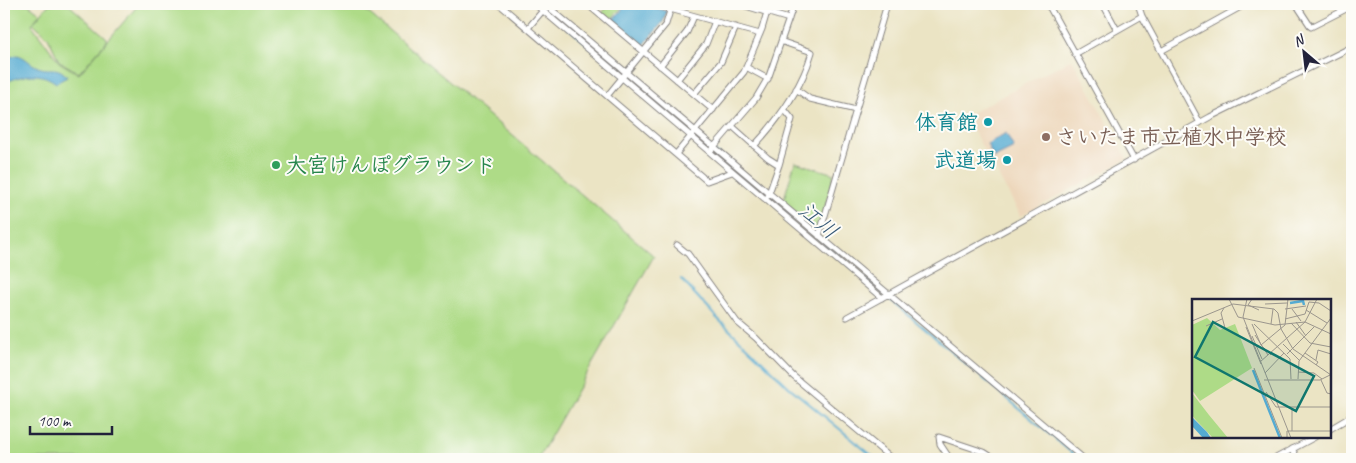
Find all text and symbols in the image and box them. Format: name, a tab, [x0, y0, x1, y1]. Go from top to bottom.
north arrow	[1278, 28, 1328, 78]
text: N	[1290, 30, 1308, 51]
place label: 体育館	[915, 109, 978, 135]
marker: 体育館	[982, 116, 994, 128]
place label: さいたま市立植水中学校	[1056, 124, 1287, 150]
marker: さいたま市立植水中学校	[1040, 131, 1052, 143]
place label: 武道場	[934, 147, 997, 173]
place label: 大宮けんぽグラウンド	[286, 152, 496, 178]
marker: 武道場	[1001, 154, 1013, 166]
marker: 大宮けんぽグラウンド	[270, 159, 282, 171]
water label: 江川	[792, 196, 844, 246]
inset map	[1192, 299, 1331, 438]
scale bar	[30, 403, 112, 435]
text: 100 m	[38, 412, 72, 431]

